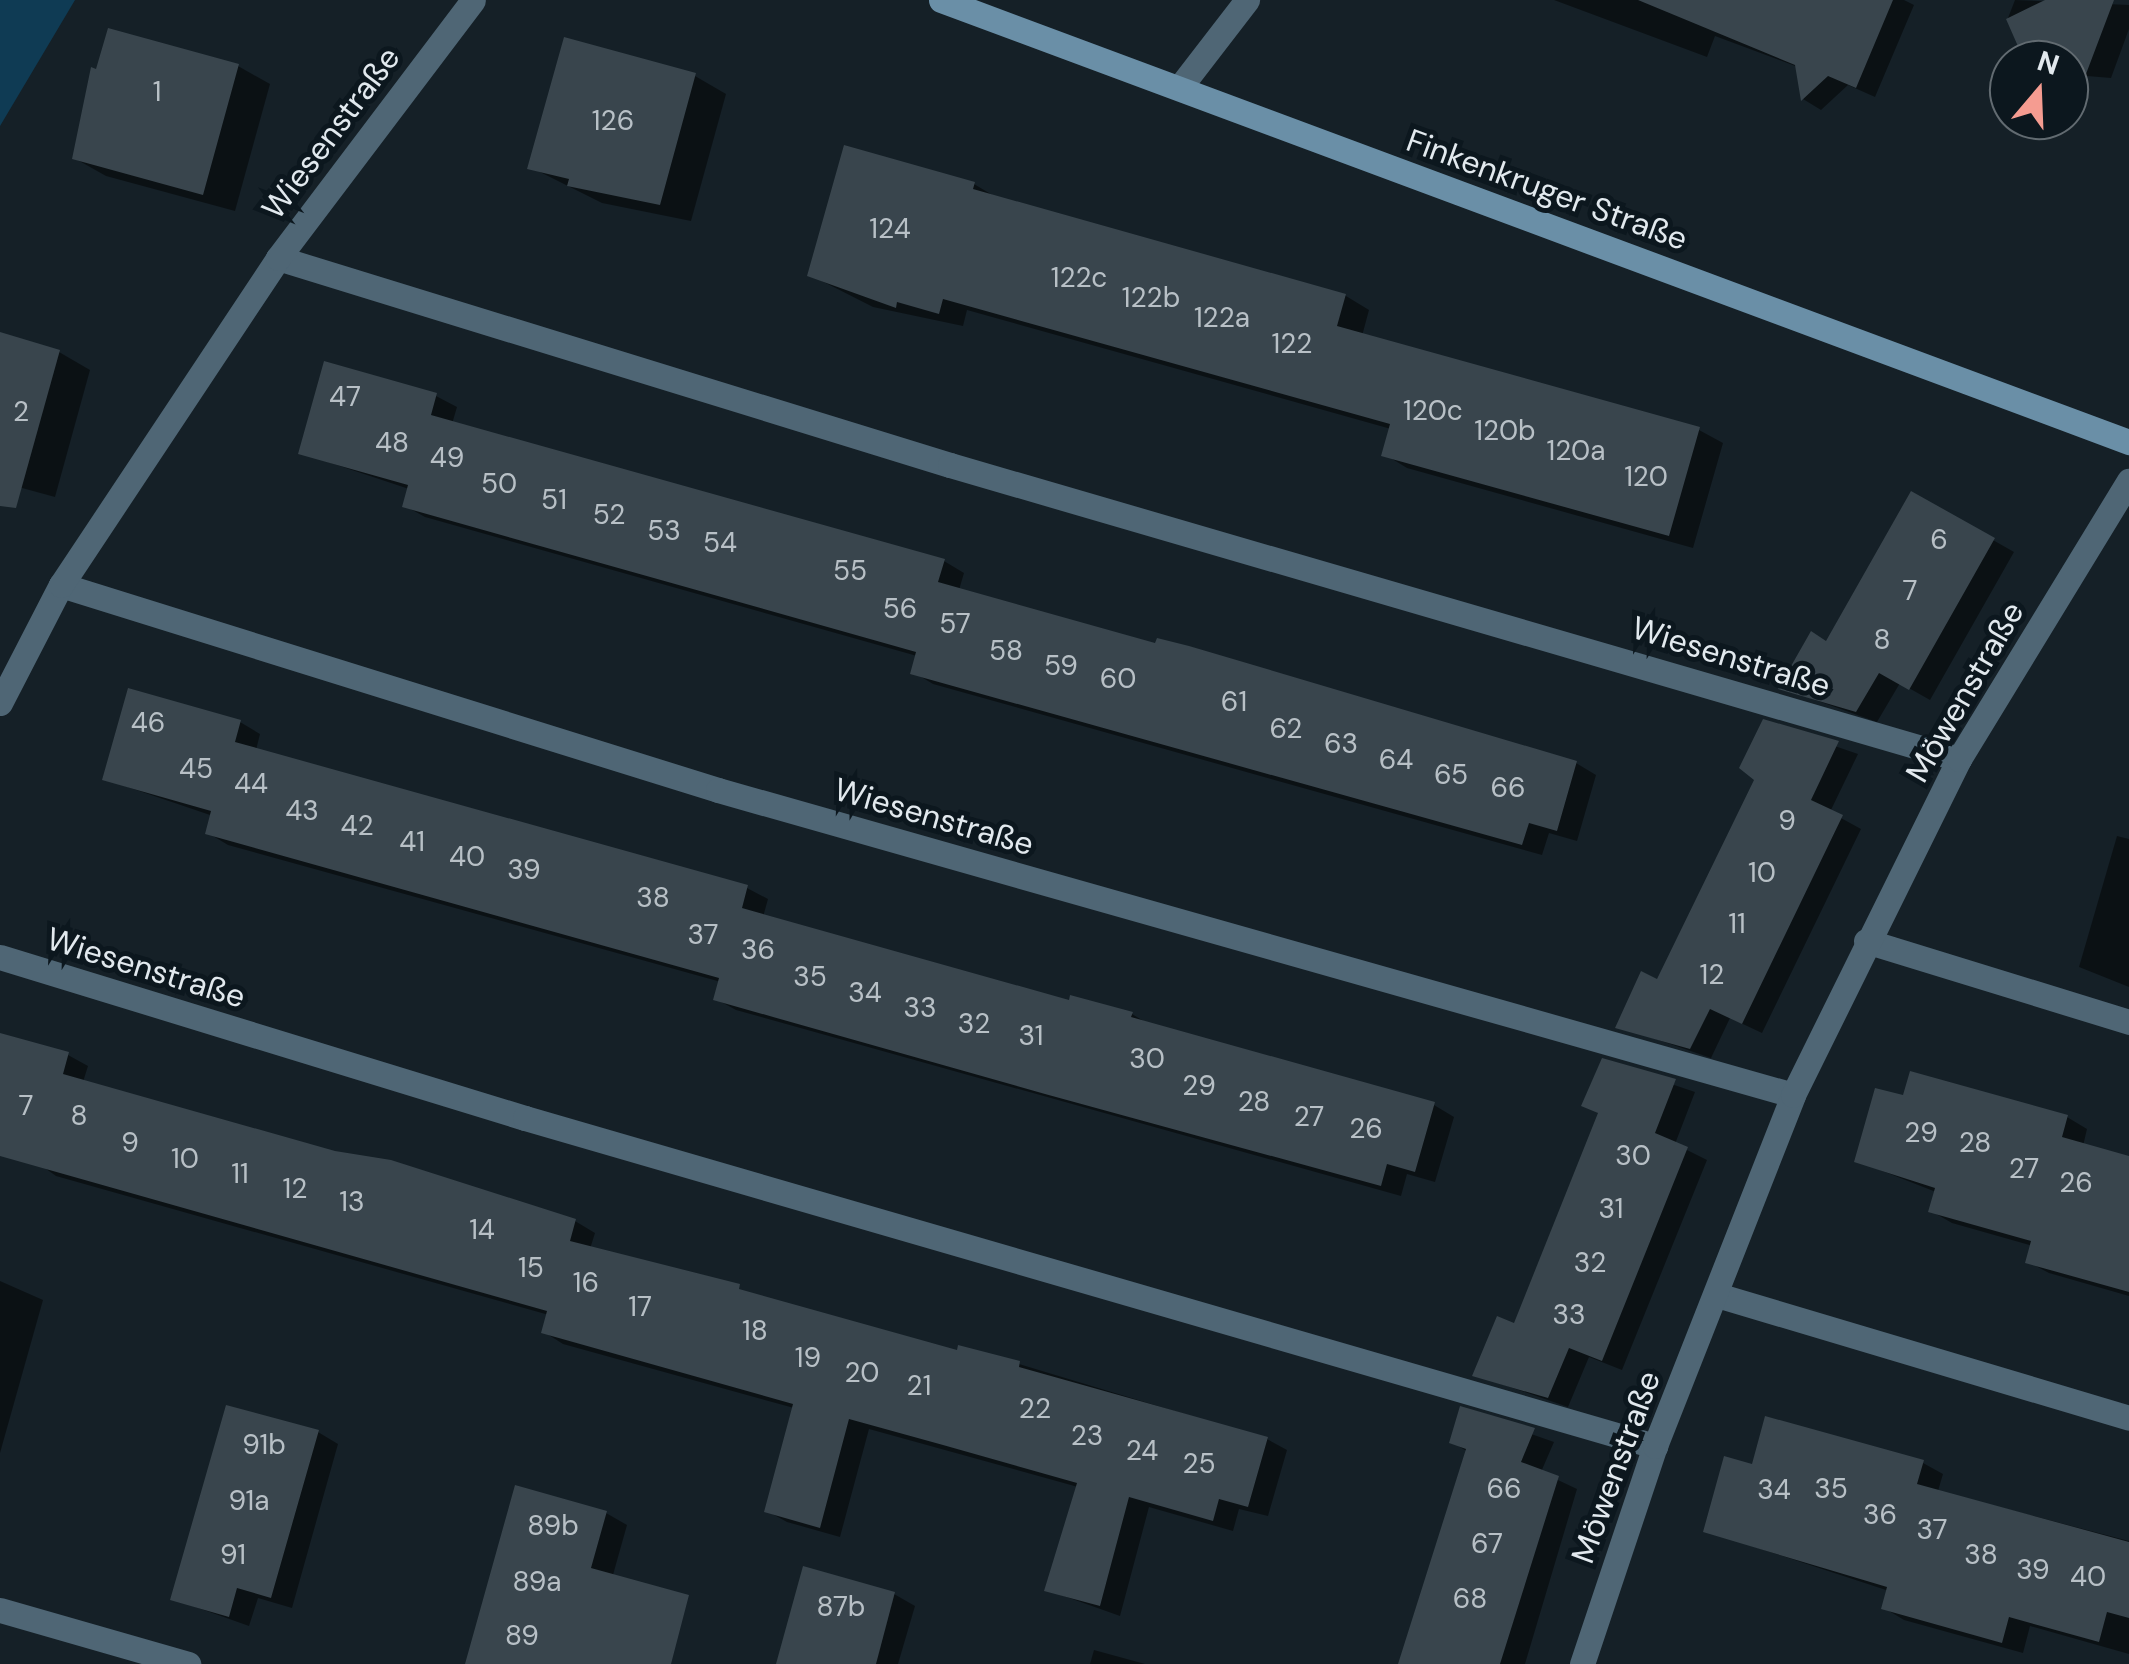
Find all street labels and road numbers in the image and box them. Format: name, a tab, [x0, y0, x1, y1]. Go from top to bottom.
street label: Wiesenstraße	[254, 39, 408, 227]
street label: Finkenkruger Straße	[1401, 121, 1693, 259]
street label: Möwenstraße	[1898, 595, 2032, 789]
street label: Wiesenstraße	[1627, 609, 1835, 705]
street label: Wiesenstraße	[830, 770, 1038, 864]
street label: Wiesenstraße	[42, 920, 250, 1016]
street label: Möwenstraße	[1563, 1366, 1669, 1568]

